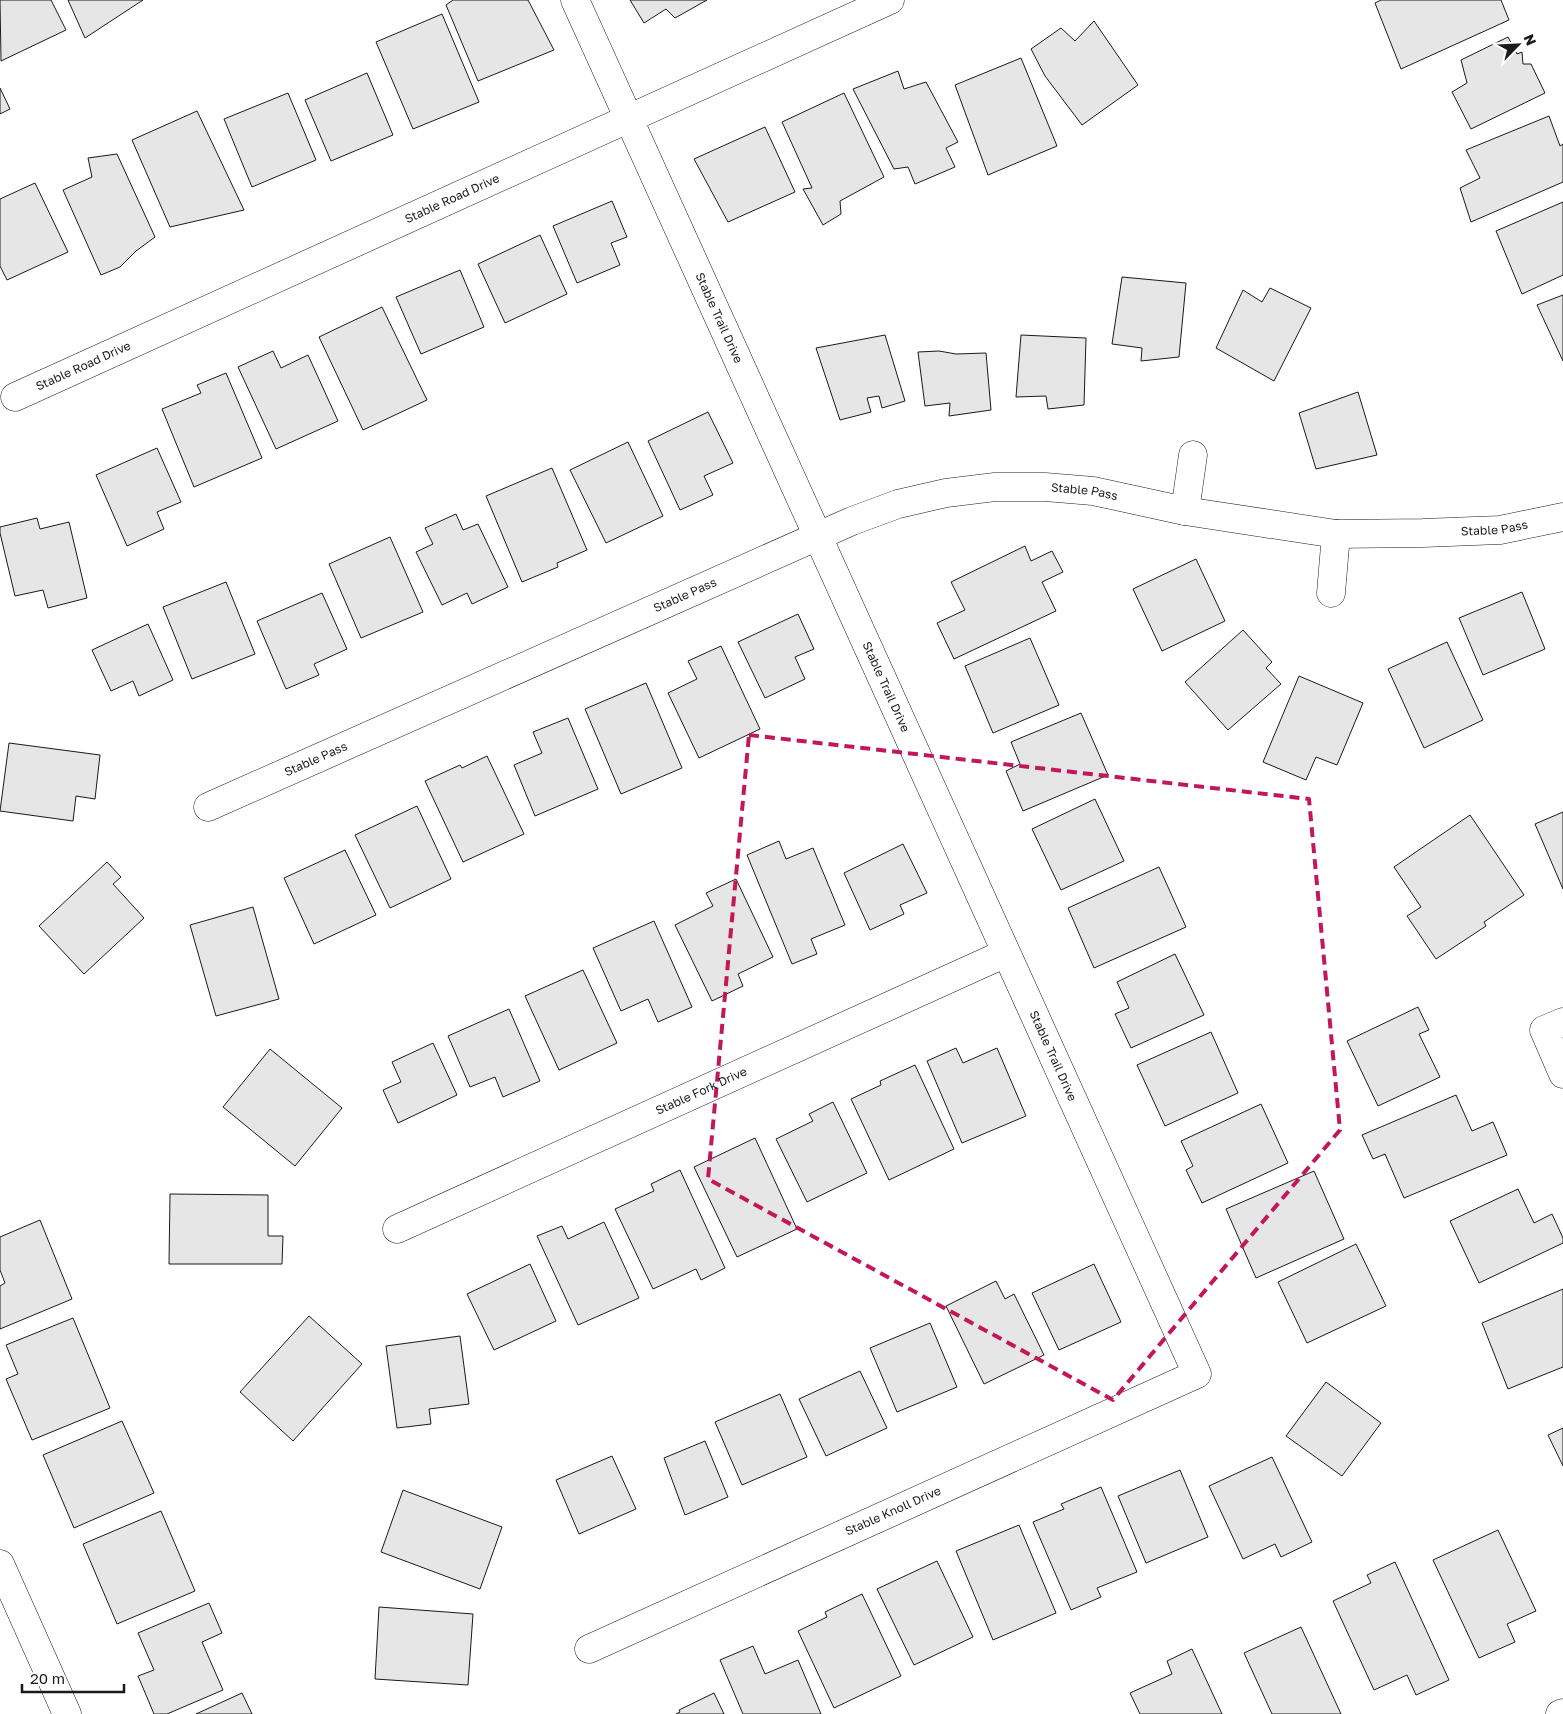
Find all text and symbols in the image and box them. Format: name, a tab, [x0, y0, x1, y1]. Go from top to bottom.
north arrow	[1493, 20, 1543, 70]
text: N	[1520, 31, 1540, 48]
street label: Stable Road Drive	[402, 170, 502, 226]
street label: Stable Trail Drive	[692, 270, 746, 365]
street label: Stable Road Drive	[33, 338, 133, 394]
street label: Stable Pass	[1050, 480, 1119, 503]
street label: Stable Pass	[1461, 516, 1529, 539]
street label: Stable Pass	[651, 574, 719, 615]
street label: Stable Trail Drive	[859, 639, 913, 734]
street label: Stable Pass	[282, 738, 350, 779]
street label: Stable Trail Drive	[1026, 1008, 1080, 1103]
street label: Stable Fork Drive	[653, 1063, 749, 1118]
street label: Stable Knoll Drive	[843, 1483, 943, 1538]
scale bar	[22, 1662, 125, 1694]
text: 20 m	[30, 1669, 65, 1687]

